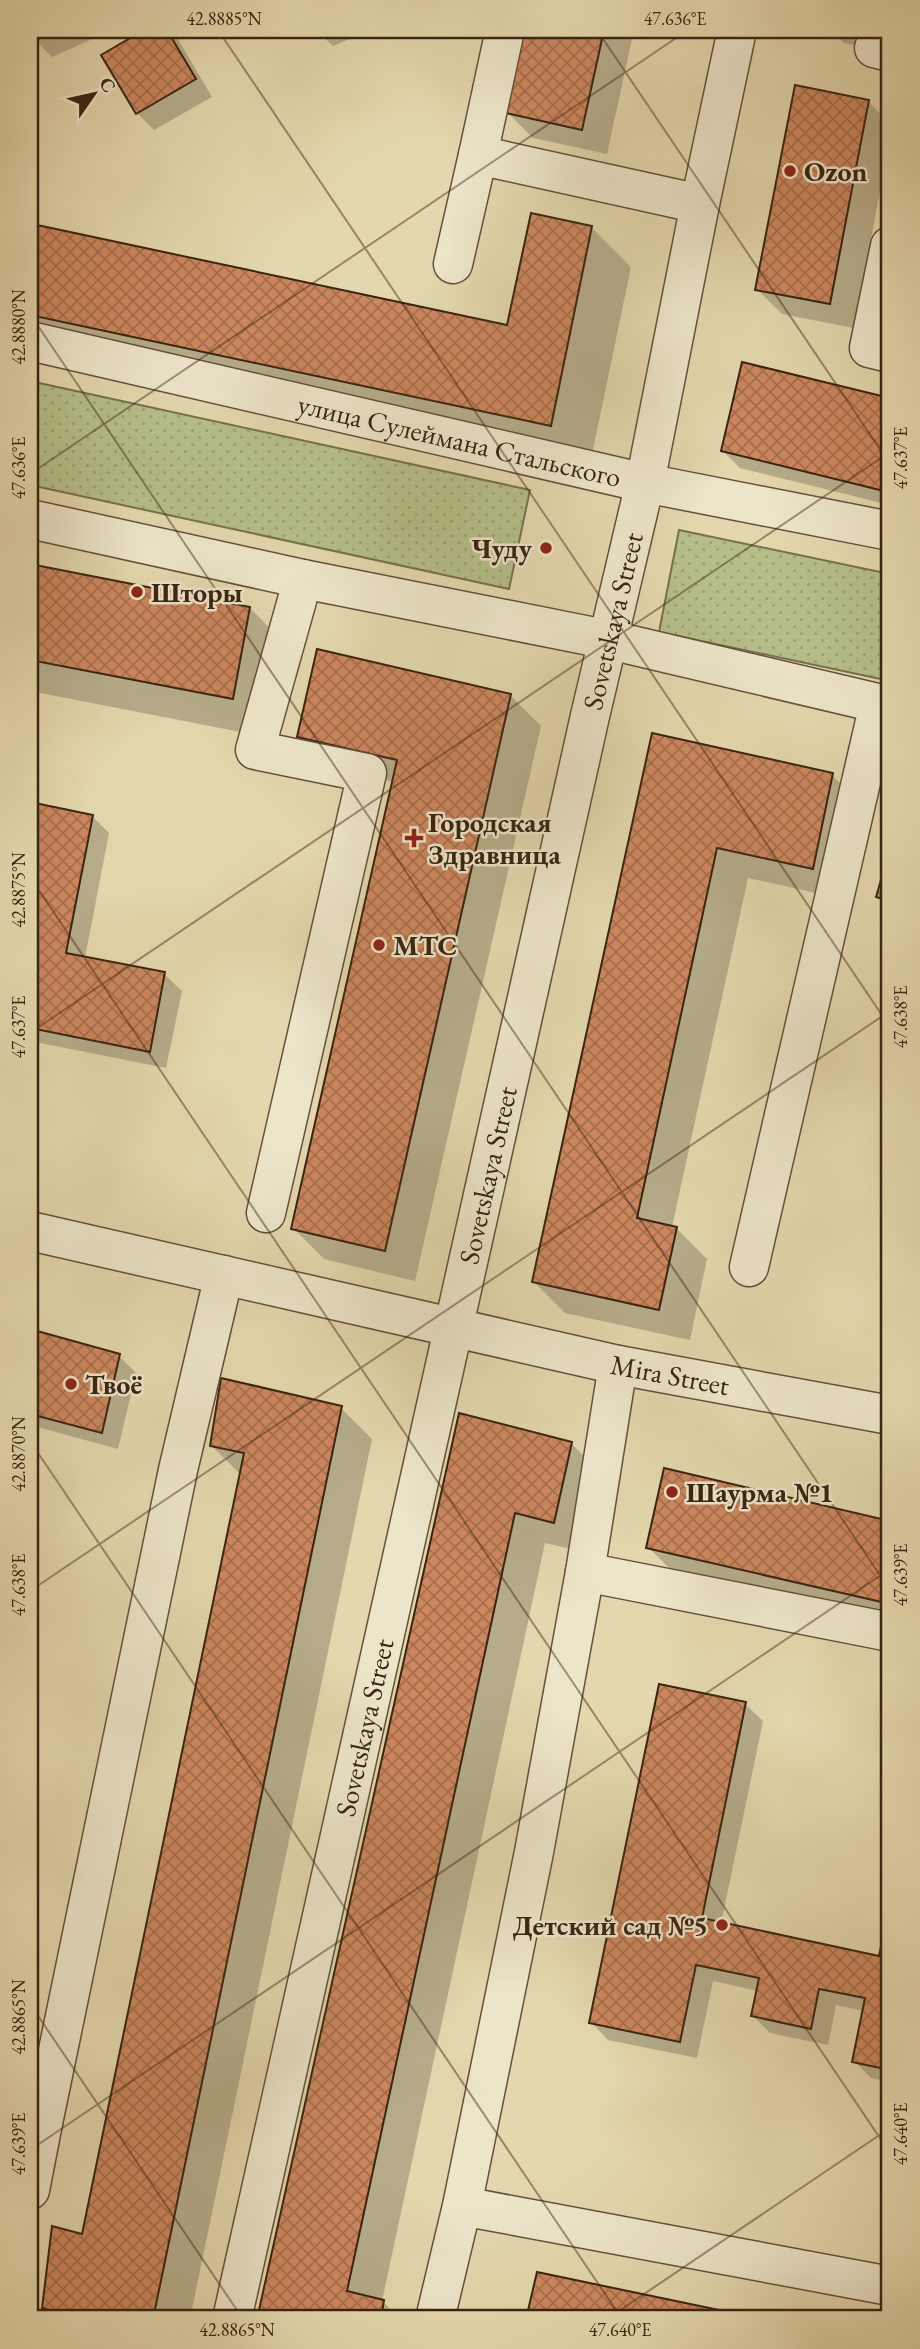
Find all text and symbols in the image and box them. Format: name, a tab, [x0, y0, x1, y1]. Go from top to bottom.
text: 42.8885°N	[186, 7, 262, 30]
text: 47.636°E	[644, 7, 706, 30]
north arrow	[60, 60, 130, 130]
text: С	[94, 72, 122, 97]
place label: Ozon	[804, 153, 868, 189]
marker: Ozon	[782, 163, 798, 179]
text: 42.8880°N	[7, 289, 30, 365]
street label: улица Сулеймана Стальского	[295, 385, 625, 495]
text: 47.637°E	[889, 427, 912, 489]
text: 47.636°E	[7, 437, 30, 499]
street label: Sovetskaya Street	[574, 529, 651, 713]
place label: Чуду	[471, 530, 533, 566]
marker: Чуду	[538, 540, 554, 556]
place label: Шторы	[151, 574, 243, 610]
marker: Шторы	[129, 584, 145, 600]
place label: Городская Здравница	[428, 804, 562, 872]
marker: Городская Здравница	[406, 830, 422, 846]
text: 42.8875°N	[7, 852, 30, 928]
place label: МТС	[393, 927, 457, 963]
marker: МТС	[371, 937, 387, 953]
text: 47.638°E	[889, 986, 912, 1048]
text: 47.637°E	[7, 996, 30, 1058]
street label: Sovetskaya Street	[450, 1083, 525, 1267]
street label: Mira Street	[608, 1346, 732, 1403]
place label: Твоё	[85, 1366, 142, 1402]
marker: Твоё	[63, 1376, 79, 1392]
text: 42.8870°N	[7, 1416, 30, 1492]
place label: Шаурма №1	[686, 1474, 834, 1510]
marker: Шаурма №1	[664, 1484, 680, 1500]
text: 47.639°E	[889, 1544, 912, 1606]
text: 47.638°E	[7, 1554, 30, 1616]
street label: Sovetskaya Street	[327, 1635, 401, 1820]
place label: Детский сад №5	[512, 1907, 708, 1943]
marker: Детский сад №5	[714, 1917, 730, 1933]
text: 42.8865°N	[7, 1979, 30, 2055]
text: 47.640°E	[889, 2103, 912, 2165]
text: 47.639°E	[7, 2113, 30, 2175]
text: 42.8865°N	[199, 2318, 275, 2341]
text: 47.640°E	[589, 2318, 651, 2341]

